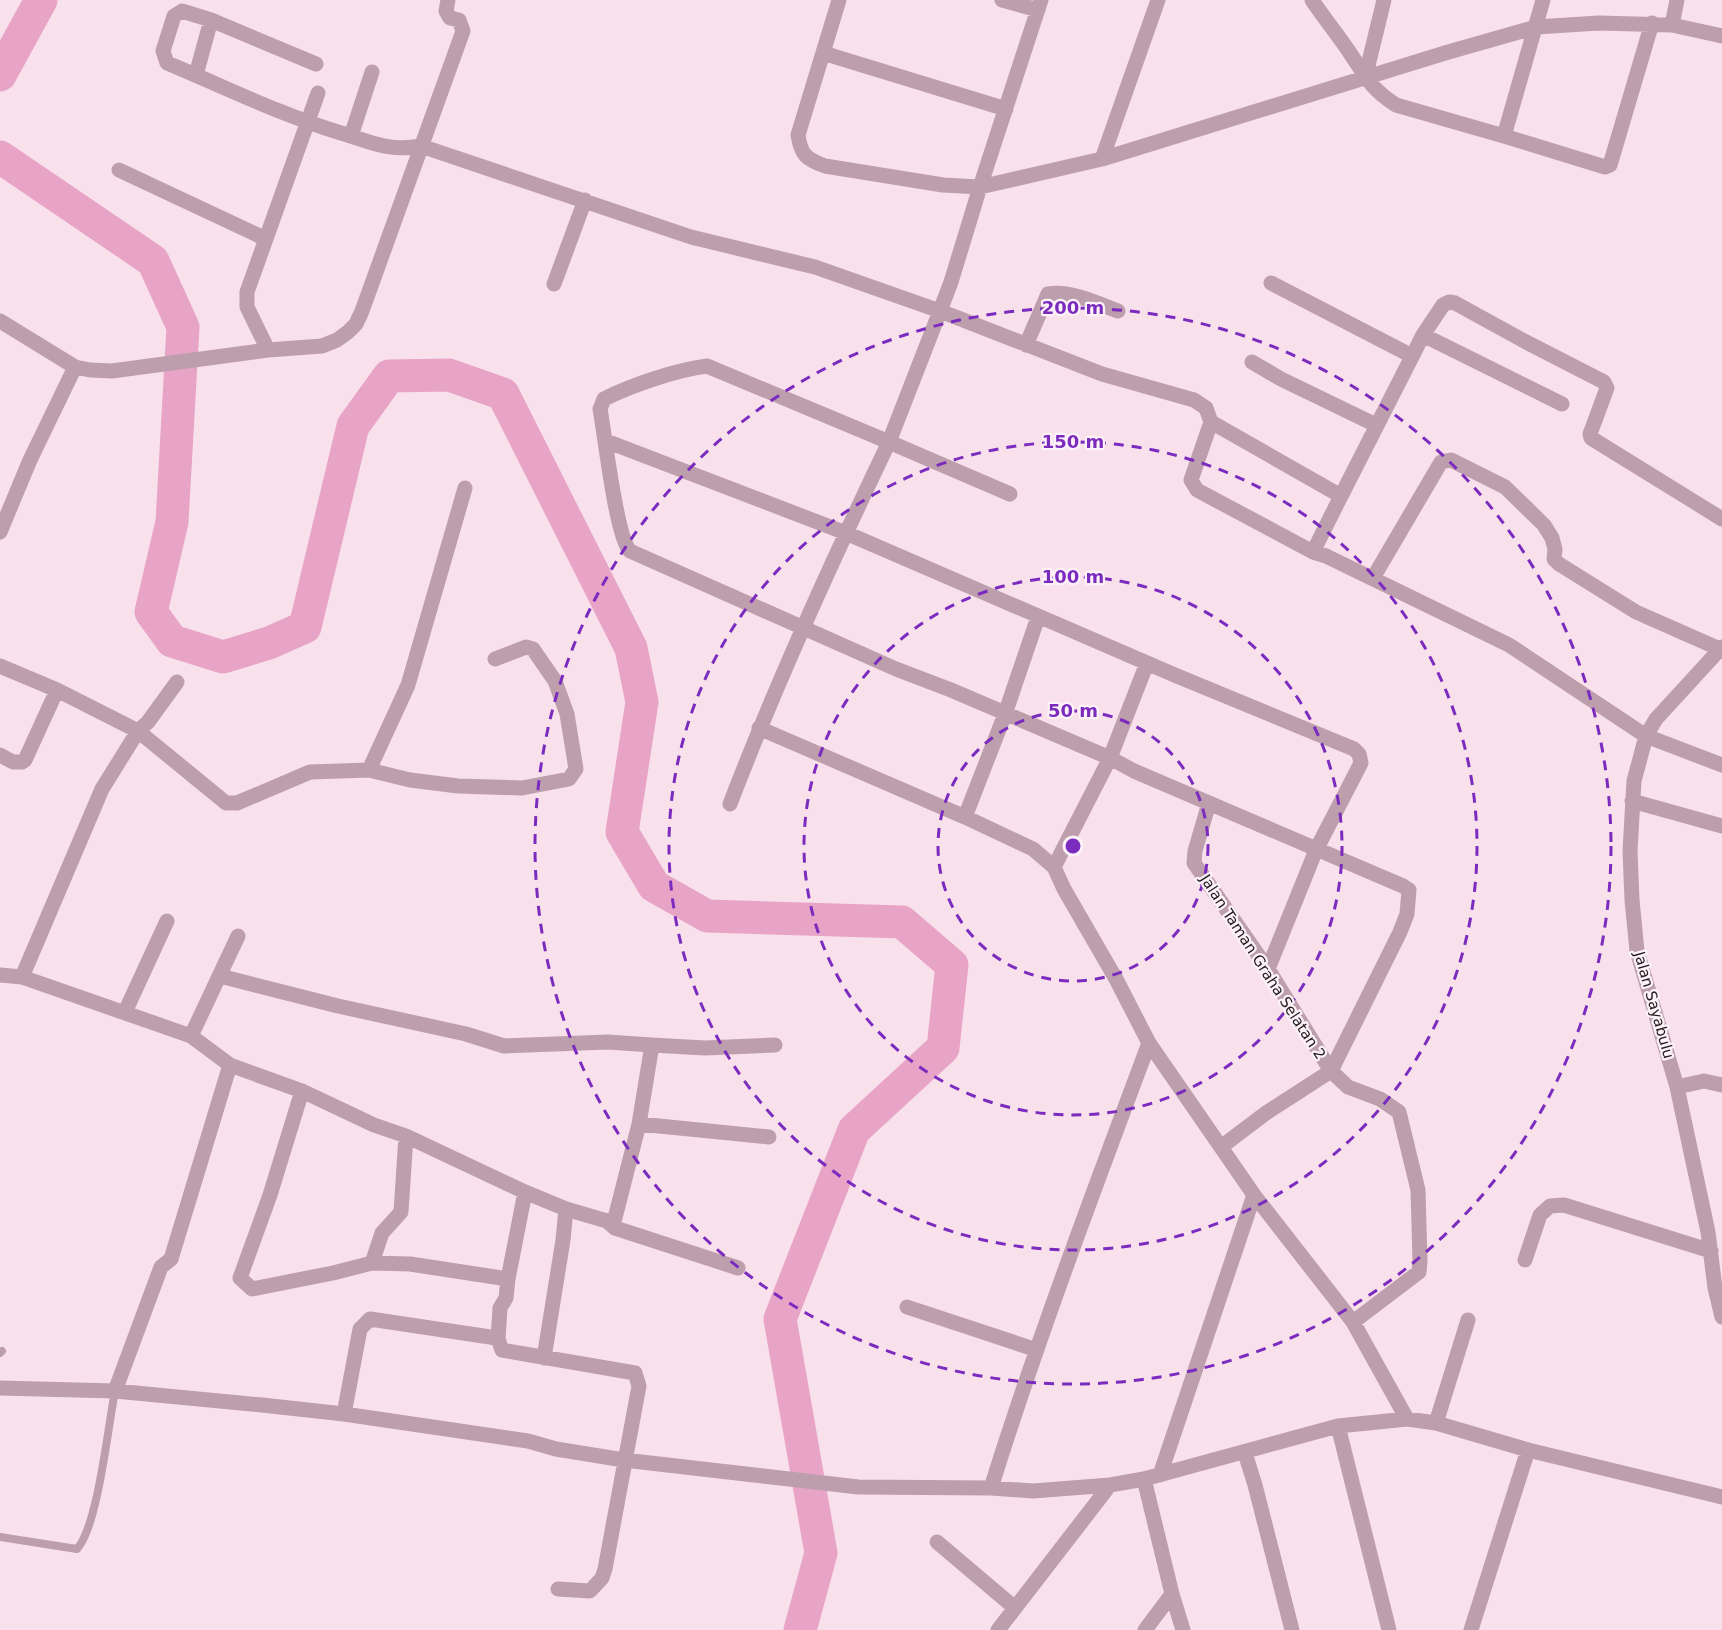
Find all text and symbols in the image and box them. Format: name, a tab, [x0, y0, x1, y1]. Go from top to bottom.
text: 200 m	[1042, 297, 1104, 318]
text: 150 m	[1042, 431, 1104, 452]
text: 100 m	[1042, 566, 1104, 587]
text: 50 m	[1048, 700, 1098, 721]
centre of rings	[1063, 836, 1083, 856]
street label: Jalan Taman Graha Selatan 2	[1196, 870, 1330, 1063]
street label: Jalan Sayabulu	[1630, 948, 1678, 1061]

